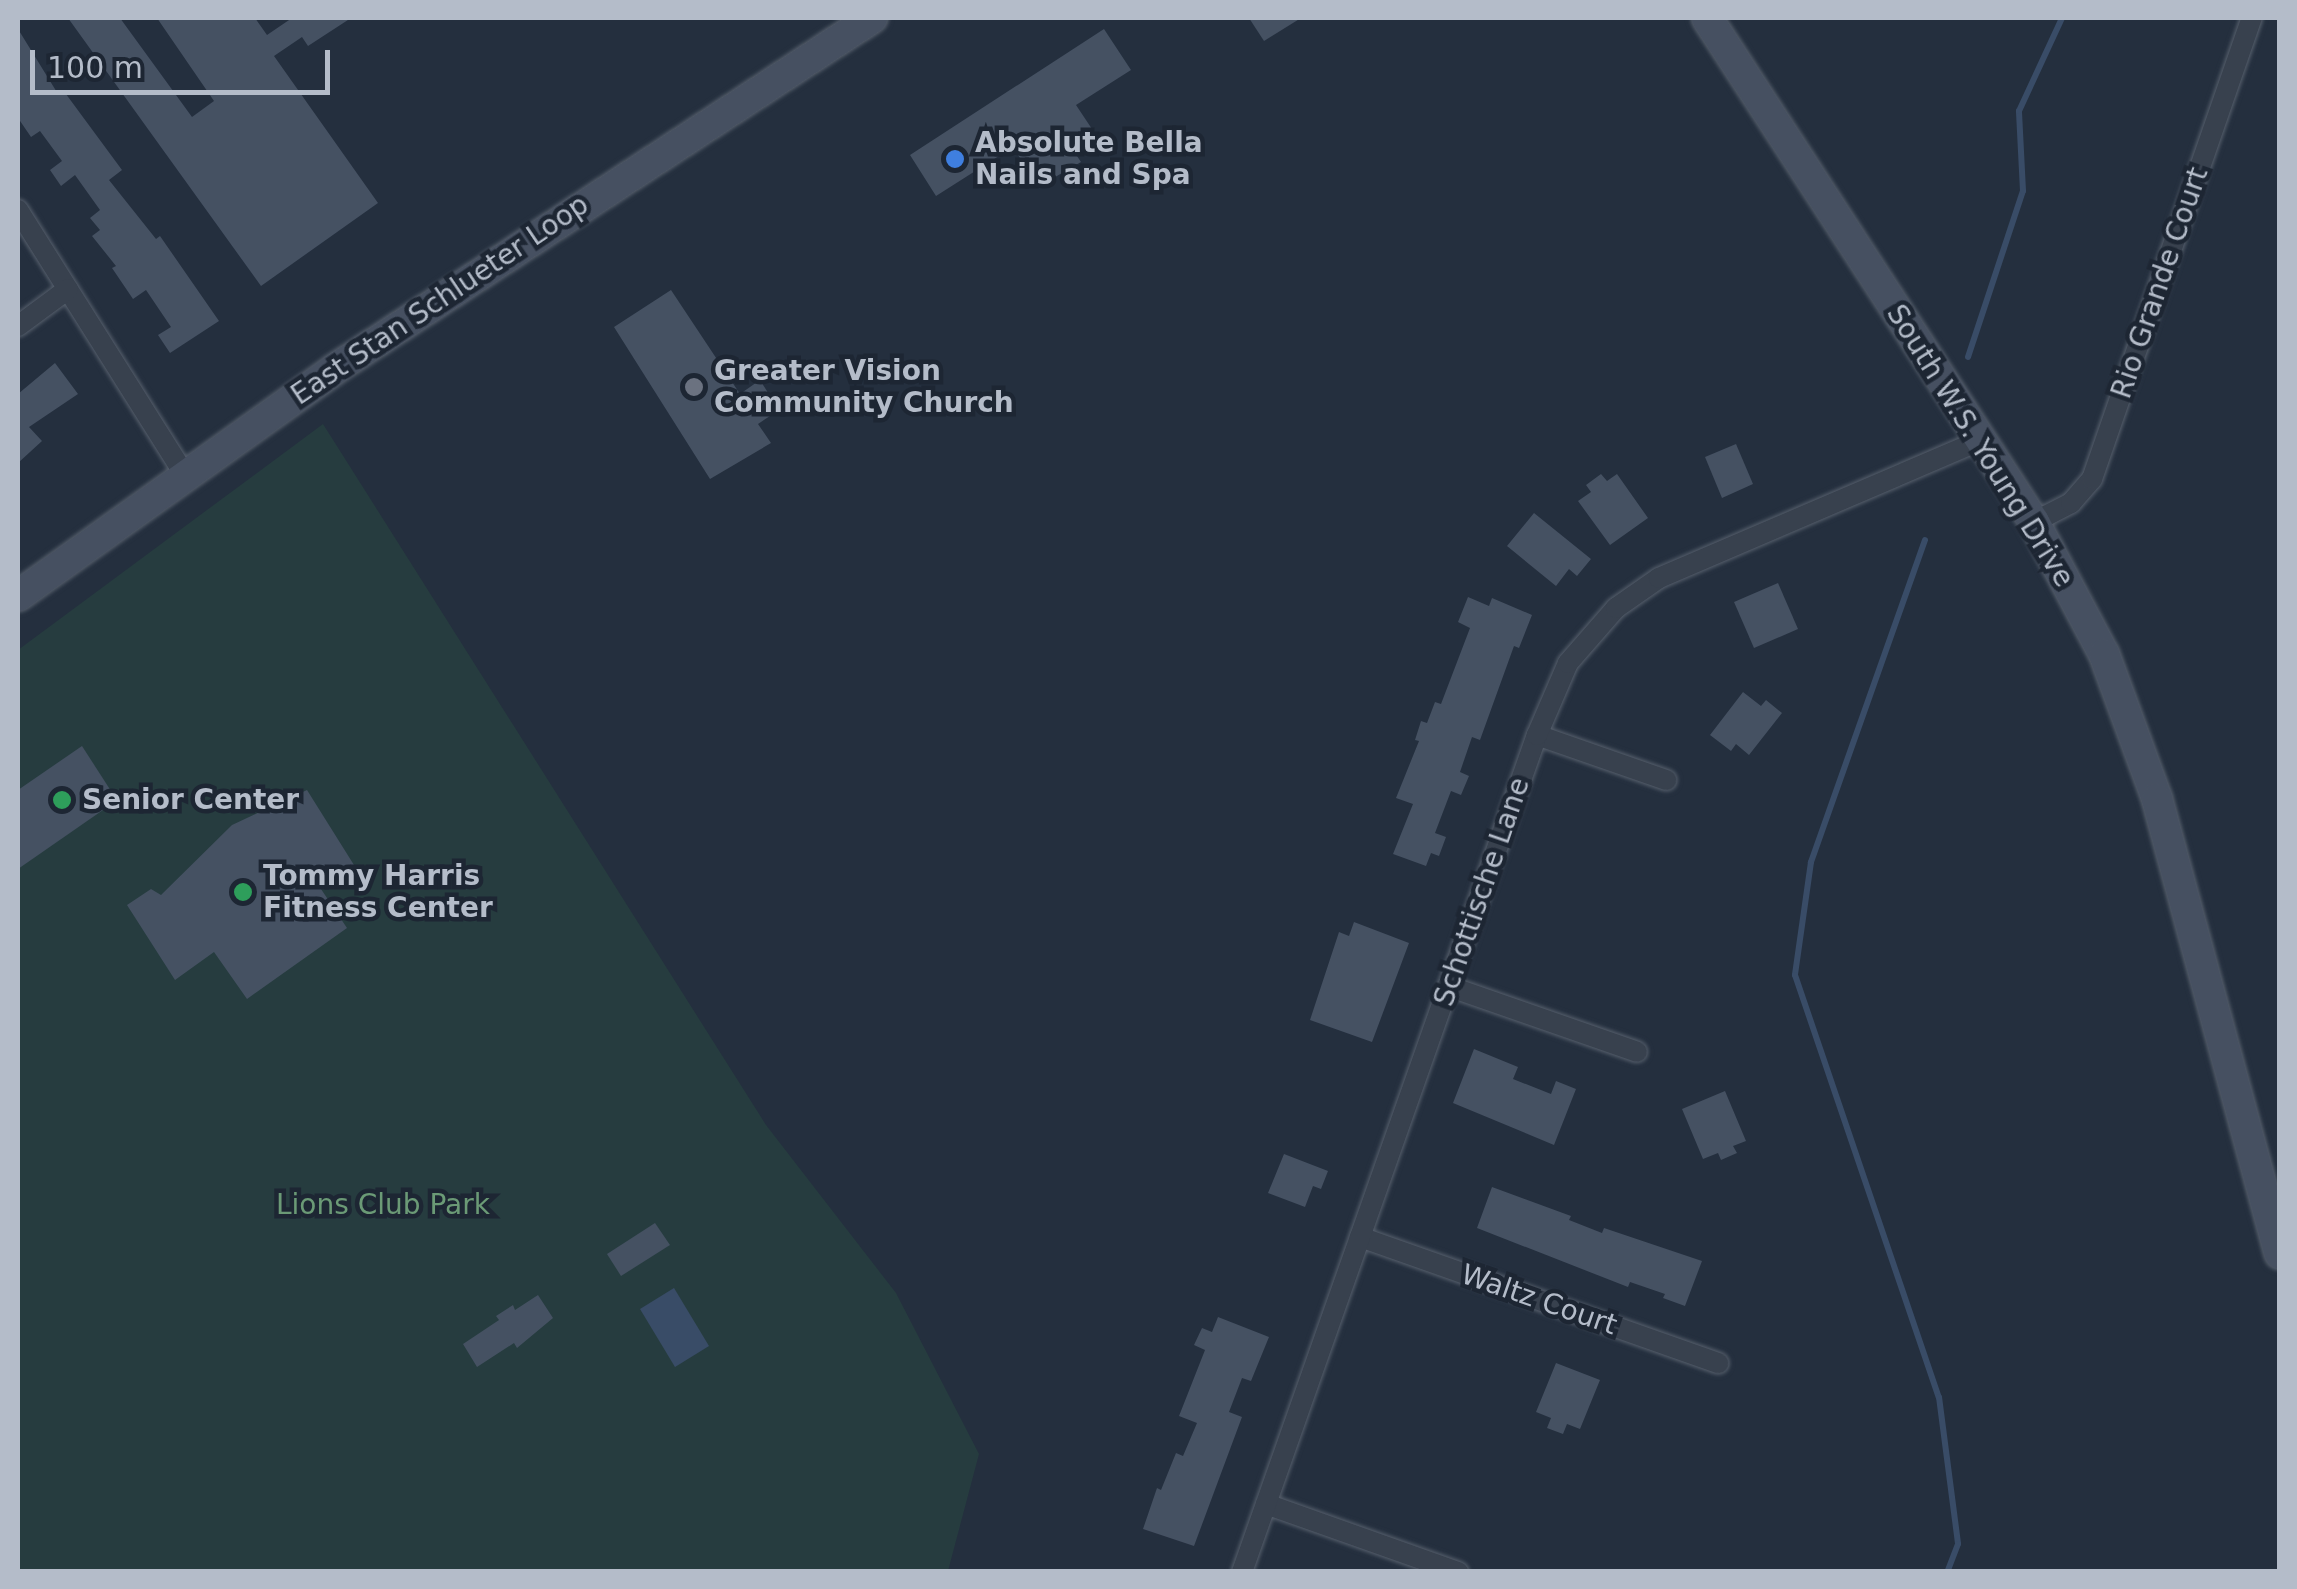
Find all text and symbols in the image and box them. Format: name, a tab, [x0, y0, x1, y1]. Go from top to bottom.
scale bar	[35, 30, 335, 92]
text: 100 m	[47, 50, 143, 85]
place label: Absolute Bella Nails and Spa	[975, 126, 1203, 192]
marker: Absolute Bella Nails and Spa	[944, 148, 966, 170]
street label: Rio Grande Court	[2105, 163, 2215, 403]
street label: East Stan Schlueter Loop	[285, 188, 595, 412]
street label: South W.S. Young Drive	[1879, 299, 2081, 593]
place label: Greater Vision Community Church	[714, 354, 1014, 420]
marker: Greater Vision Community Church	[683, 376, 705, 398]
street label: Schottische Lane	[1427, 773, 1537, 1011]
place label: Senior Center	[82, 783, 299, 817]
marker: Senior Center	[51, 789, 73, 811]
place label: Tommy Harris Fitness Center	[263, 859, 493, 925]
marker: Tommy Harris Fitness Center	[232, 881, 254, 903]
park label: Lions Club Park	[276, 1188, 490, 1222]
street label: Waltz Court	[1457, 1258, 1621, 1342]

